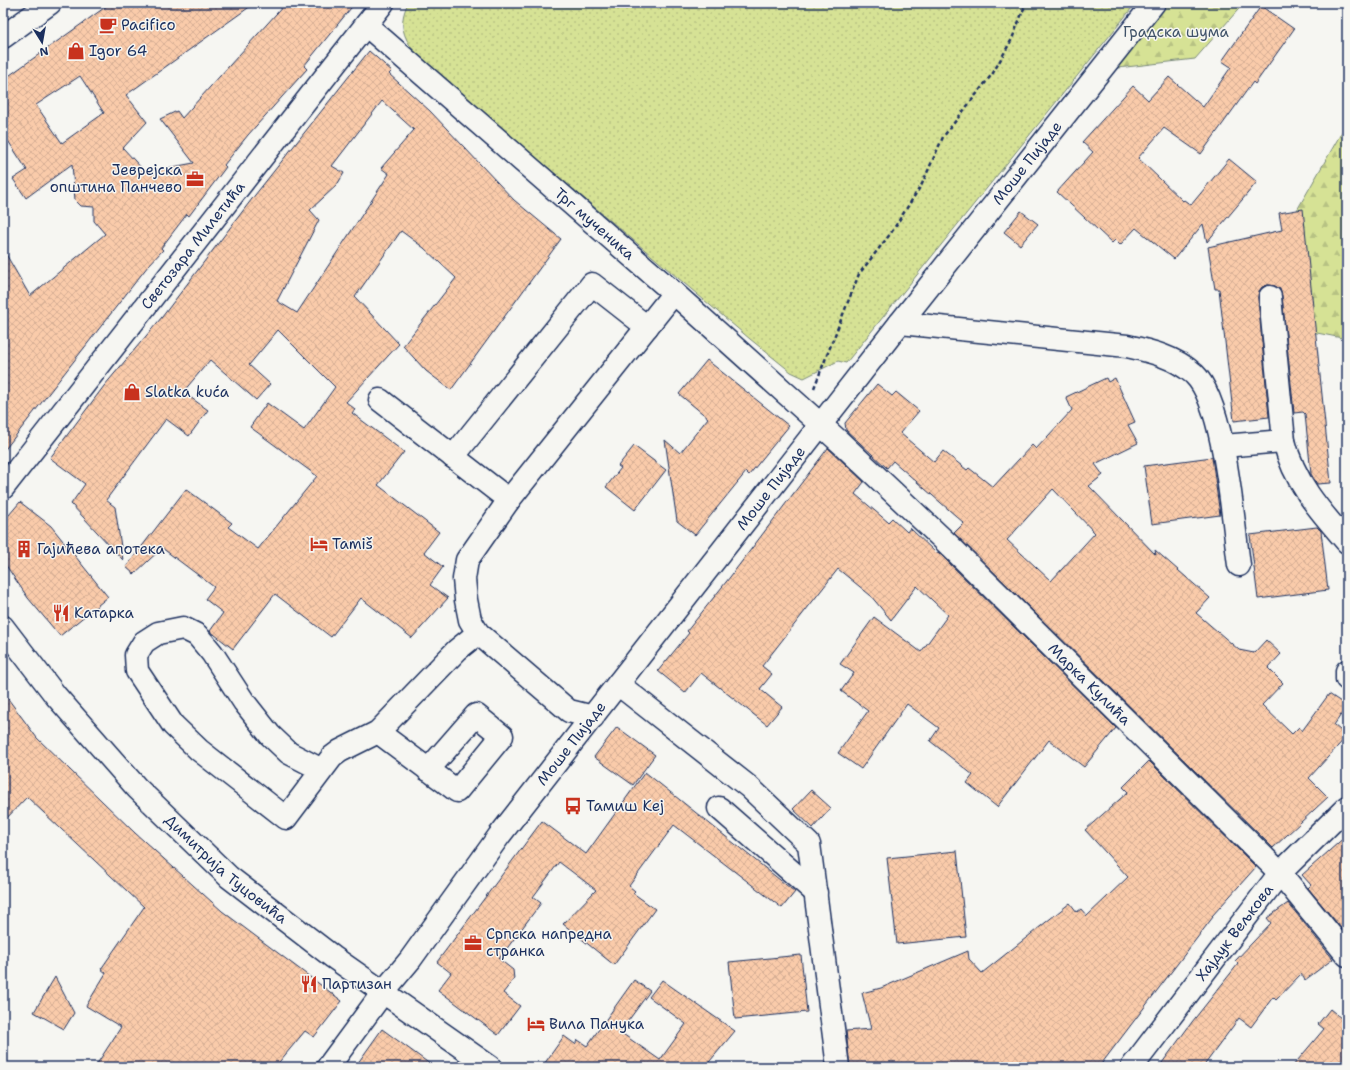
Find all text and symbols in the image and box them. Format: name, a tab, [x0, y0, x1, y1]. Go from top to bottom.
cafe icon: Pacifico	[98, 15, 118, 35]
place label: Pacifico	[121, 15, 176, 35]
north arrow	[22, 22, 62, 62]
park label: Градска шума	[1123, 22, 1230, 42]
shop icon: Igor 64	[66, 41, 86, 61]
place label: Igor 64	[89, 41, 147, 61]
text: N	[38, 43, 50, 60]
street label: Моше Пијаде	[988, 117, 1066, 209]
place label: Јеврејска општина Панчево	[50, 160, 183, 197]
office icon: Јеврејска општина Панчево	[185, 169, 205, 189]
street label: Светозара Милетића	[137, 177, 250, 314]
street label: Трг мученика	[550, 183, 639, 265]
shop icon: Slatka kuća	[122, 382, 142, 402]
place label: Slatka kuća	[145, 382, 230, 402]
street label: Моше Пијаде	[732, 442, 810, 534]
hotel icon: Tamiš	[309, 534, 329, 554]
place label: Tamiš	[332, 534, 373, 554]
building icon: Гајићева апотека	[14, 539, 34, 559]
place label: Гајићева апотека	[37, 539, 166, 559]
restaurant icon: Катарка	[51, 603, 71, 623]
place label: Катарка	[74, 603, 135, 623]
street label: Марка Кулића	[1044, 639, 1136, 730]
street label: Моше Пијаде	[532, 697, 610, 789]
bus stop icon: Тамиш Кеј	[563, 796, 583, 816]
place label: Тамиш Кеј	[586, 796, 664, 816]
street label: Димитрија Туцовића	[160, 810, 292, 929]
street label: Хајдук Вељкова	[1191, 880, 1278, 985]
place label: Српска напредна странка	[486, 924, 613, 961]
office icon: Српска напредна странка	[463, 933, 483, 953]
restaurant icon: Партизан	[299, 974, 319, 994]
place label: Партизан	[322, 974, 392, 994]
hotel icon: Вила Панука	[526, 1014, 546, 1034]
place label: Вила Панука	[549, 1014, 645, 1034]

